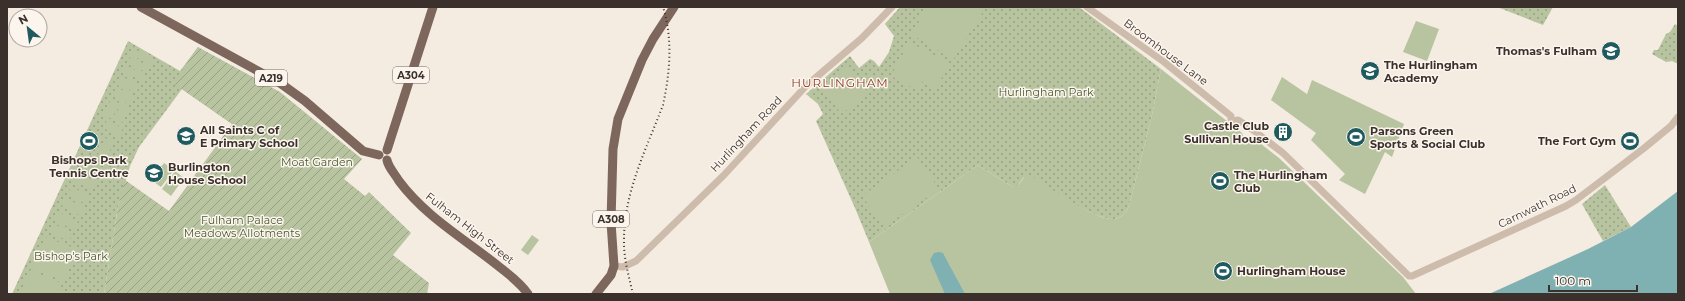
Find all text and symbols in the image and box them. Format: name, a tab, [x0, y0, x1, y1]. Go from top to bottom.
north arrow	[8, 8, 48, 48]
text: N	[16, 11, 30, 28]
street label: Broomhouse Lane	[1121, 16, 1211, 88]
school or university icon: Thomas's Fulham	[1600, 40, 1622, 62]
place label: Thomas's Fulham	[1496, 44, 1597, 58]
place label: The Hurlingham Academy	[1383, 58, 1478, 85]
school or university icon: The Hurlingham Academy	[1359, 60, 1381, 82]
road number: A304	[393, 67, 429, 83]
road number: A219	[255, 70, 287, 86]
district label: HURLINGHAM	[791, 75, 889, 90]
park label: Hurlingham Park	[998, 85, 1094, 99]
street label: Hurlingham Road	[707, 93, 785, 175]
place label: Castle Club Sullivan House	[1184, 119, 1269, 146]
building icon: Castle Club Sullivan House	[1272, 121, 1294, 143]
place label: All Saints C of E Primary School	[199, 123, 298, 150]
place label: Parsons Green Sports & Social Club	[1370, 124, 1486, 151]
school or university icon: All Saints C of E Primary School	[175, 125, 197, 147]
sports icon: Parsons Green Sports & Social Club	[1345, 126, 1367, 148]
sports icon: Bishops Park Tennis Centre	[78, 130, 100, 152]
sports icon: The Fort Gym	[1619, 130, 1641, 152]
place label: The Fort Gym	[1538, 134, 1616, 148]
place label: Bishops Park Tennis Centre	[49, 153, 129, 180]
park label: Moat Garden	[281, 155, 353, 169]
place label: Burlington House School	[168, 160, 246, 187]
school or university icon: Burlington House School	[143, 162, 165, 184]
place label: The Hurlingham Club	[1234, 168, 1328, 195]
sports icon: The Hurlingham Club	[1209, 170, 1231, 192]
street label: Carnwath Road	[1496, 181, 1578, 231]
street label: Fulham High Street	[423, 189, 518, 267]
road number: A308	[593, 211, 629, 227]
park label: Fulham Palace Meadows Allotments	[184, 213, 301, 240]
park label: Bishop's Park	[34, 249, 108, 263]
sports icon: Hurlingham House	[1212, 260, 1234, 282]
place label: Hurlingham House	[1237, 264, 1346, 278]
scale bar	[1549, 267, 1637, 293]
text: 100 m	[1555, 273, 1591, 288]

